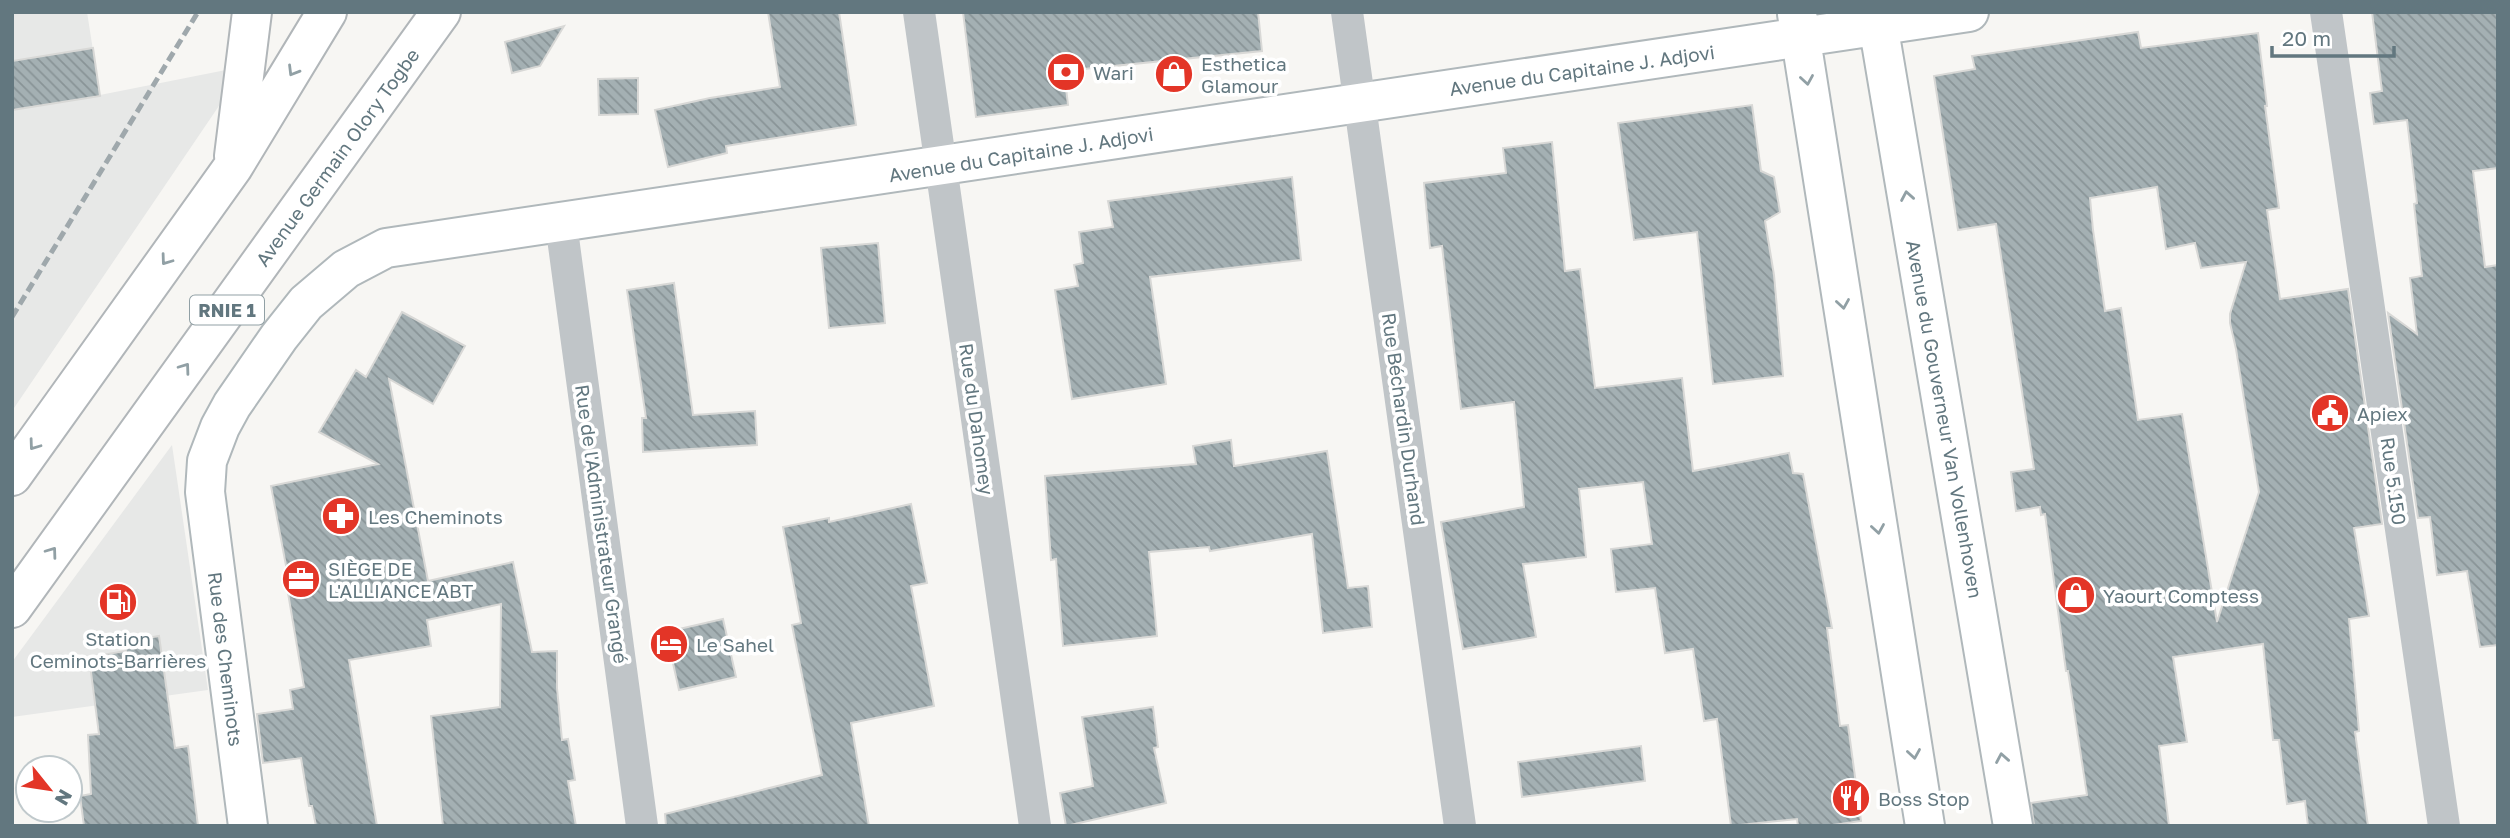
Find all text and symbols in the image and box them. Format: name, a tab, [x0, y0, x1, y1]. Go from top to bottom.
scale bar	[2272, 14, 2394, 58]
text: 20 m	[2282, 25, 2331, 51]
street label: Avenue du Capitaine J. Adjovi	[1448, 40, 1716, 100]
street label: Avenue Germain Olory Togbe	[250, 44, 424, 270]
bank icon: Wari	[1045, 51, 1087, 93]
place label: Esthetica Glamour	[1201, 52, 1287, 97]
shop icon: Esthetica Glamour	[1153, 53, 1195, 95]
place label: Wari	[1093, 61, 1134, 84]
one-way arrow	[288, 63, 301, 76]
one-way arrow	[1799, 74, 1814, 86]
street label: Avenue du Capitaine J. Adjovi	[887, 122, 1155, 186]
one-way arrow	[1900, 190, 1915, 202]
street label: Avenue du Gouverneur Van Vollenhoven	[1902, 238, 1988, 600]
one-way arrow	[162, 252, 175, 265]
road number: RNIE 1	[190, 296, 264, 324]
one-way arrow	[1835, 298, 1850, 310]
street label: Rue Béchardin Durhand	[1378, 311, 1430, 527]
street label: Rue du Dahomey	[955, 342, 999, 497]
one-way arrow	[177, 363, 189, 376]
street label: Rue de l'Administrateur Grangé	[571, 383, 633, 665]
public building icon: Apiex	[2309, 392, 2351, 434]
place label: Apiex	[2357, 402, 2408, 425]
street label: Rue 5.150	[2376, 436, 2412, 526]
one-way arrow	[30, 437, 42, 450]
pharmacy icon: Les Cheminots	[320, 495, 362, 537]
place label: Les Cheminots	[368, 505, 503, 528]
one-way arrow	[1870, 523, 1885, 535]
one-way arrow	[44, 548, 56, 560]
place label: SIÈGE DE L'ALLIANCE ABT	[328, 557, 473, 602]
office icon: SIÈGE DE L'ALLIANCE ABT	[280, 558, 322, 600]
street label: Rue des Cheminots	[204, 570, 248, 748]
shop icon: Yaourt Comptess	[2055, 574, 2097, 616]
fuel station icon: Station Ceminots-Barrières	[97, 581, 139, 623]
place label: Yaourt Comptess	[2103, 584, 2259, 607]
hotel icon: Le Sahel	[648, 623, 690, 665]
place label: Station Ceminots-Barrières	[30, 627, 206, 672]
place label: Le Sahel	[696, 633, 774, 656]
one-way arrow	[1906, 748, 1921, 760]
one-way arrow	[1995, 753, 2010, 764]
north arrow	[14, 754, 84, 824]
restaurant icon: Boss Stop	[1830, 777, 1872, 819]
text: N	[51, 786, 78, 810]
place label: Boss Stop	[1878, 787, 1970, 810]

